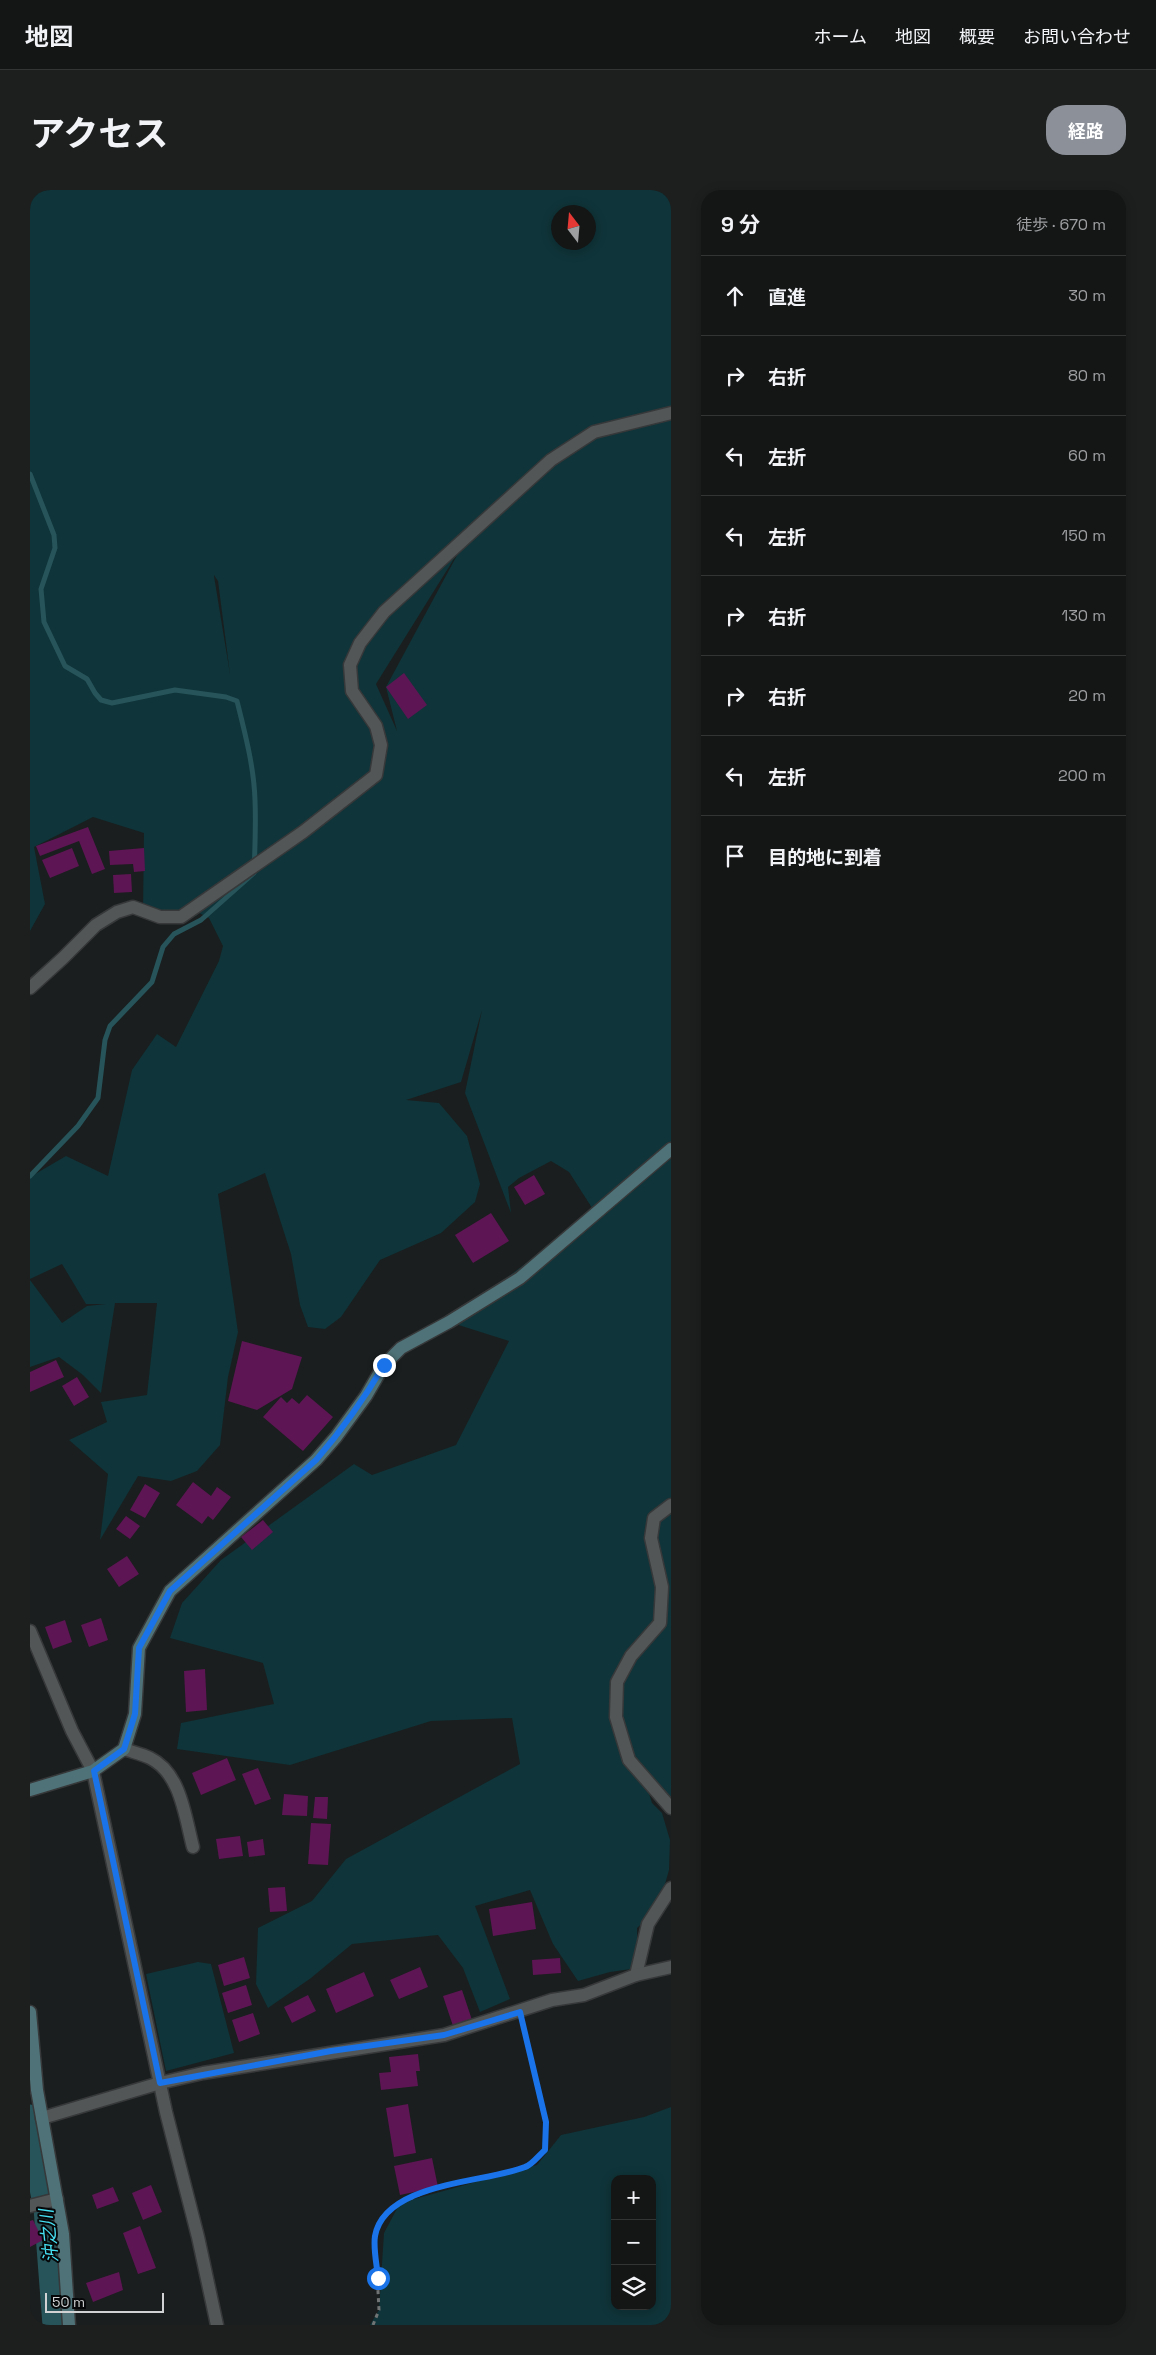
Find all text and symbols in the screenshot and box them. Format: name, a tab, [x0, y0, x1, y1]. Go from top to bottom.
text: 地図	[25, 21, 73, 52]
text: ホーム	[814, 25, 867, 48]
text: 地図	[895, 25, 931, 48]
text: 概要	[959, 25, 995, 48]
text: お問い合わせ	[1023, 25, 1131, 48]
button: 経路	[1046, 105, 1126, 155]
text: アクセス	[30, 112, 168, 156]
north arrow	[551, 205, 596, 250]
text: 9 分	[721, 211, 760, 238]
text: 徒歩 · 670 m	[1016, 214, 1106, 235]
icon: ahead	[721, 282, 749, 310]
text: 直進	[768, 285, 806, 310]
text: 30 m	[1068, 285, 1106, 306]
icon: right	[721, 362, 749, 390]
text: 右折	[768, 365, 806, 390]
text: 80 m	[1068, 365, 1106, 386]
icon: left	[721, 442, 749, 470]
text: 左折	[768, 445, 806, 470]
text: 60 m	[1068, 445, 1106, 466]
icon: left	[721, 522, 749, 550]
text: 左折	[768, 525, 806, 550]
text: 150 m	[1062, 525, 1106, 546]
icon: right	[721, 602, 749, 630]
text: 右折	[768, 605, 806, 630]
text: 130 m	[1062, 605, 1106, 626]
icon: right	[721, 682, 749, 710]
text: 右折	[768, 685, 806, 710]
text: 20 m	[1068, 685, 1106, 706]
icon: left	[721, 762, 749, 790]
text: 左折	[768, 765, 806, 790]
text: 200 m	[1058, 765, 1106, 786]
icon: arrive	[721, 842, 749, 870]
text: 目的地に到着	[768, 845, 882, 870]
route end	[373, 1354, 396, 1377]
map controls	[611, 2175, 656, 2310]
button: +	[611, 2175, 656, 2220]
water label: 沖之川	[34, 2206, 63, 2264]
button: −	[611, 2220, 656, 2265]
button: layers	[611, 2265, 656, 2310]
route start	[367, 2267, 390, 2290]
scale bar	[45, 2290, 164, 2313]
text: 50 m	[52, 2293, 85, 2311]

